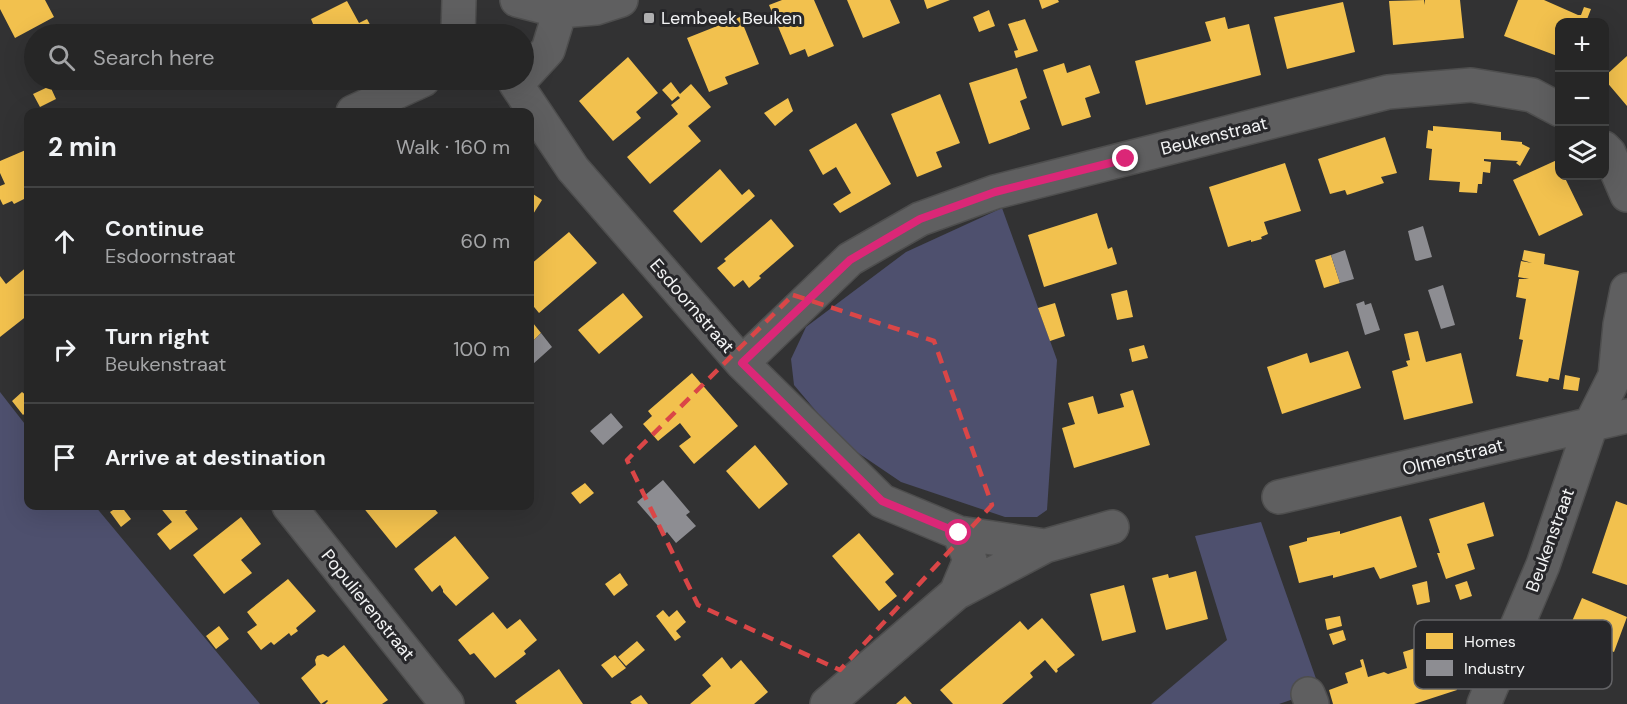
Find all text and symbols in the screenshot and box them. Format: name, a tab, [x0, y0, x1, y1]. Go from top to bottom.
place label: Lembeek Beuken	[661, 6, 802, 30]
marker: Lembeek Beuken	[642, 11, 656, 25]
map controls	[1555, 18, 1609, 180]
button: +	[1555, 18, 1609, 72]
search box	[24, 24, 534, 90]
icon: search	[45, 41, 78, 74]
text: Search here	[93, 43, 214, 72]
button: −	[1555, 72, 1609, 126]
street label: Beukenstraat	[1158, 111, 1270, 161]
button: layers	[1555, 126, 1609, 180]
text: 2 min	[48, 130, 117, 164]
text: Walk · 160 m	[396, 134, 510, 160]
route end	[1112, 145, 1138, 171]
text: Continue	[105, 214, 204, 243]
icon: ahead	[48, 225, 81, 258]
text: 60 m	[461, 228, 510, 254]
text: Esdoornstraat	[105, 243, 236, 269]
street label: Esdoornstraat	[644, 254, 740, 358]
text: Turn right	[105, 322, 210, 351]
icon: right	[48, 333, 81, 366]
text: 100 m	[453, 336, 510, 362]
text: Beukenstraat	[105, 351, 226, 377]
street label: Olmenstraat	[1400, 433, 1506, 481]
icon: arrive	[48, 441, 81, 474]
text: Arrive at destination	[105, 443, 326, 472]
street label: Beukenstraat	[1520, 485, 1580, 595]
route start	[945, 519, 971, 545]
street label: Populierenstraat	[316, 544, 420, 666]
legend	[1414, 620, 1612, 689]
text: Homes	[1464, 631, 1516, 652]
text: Industry	[1464, 658, 1525, 679]

